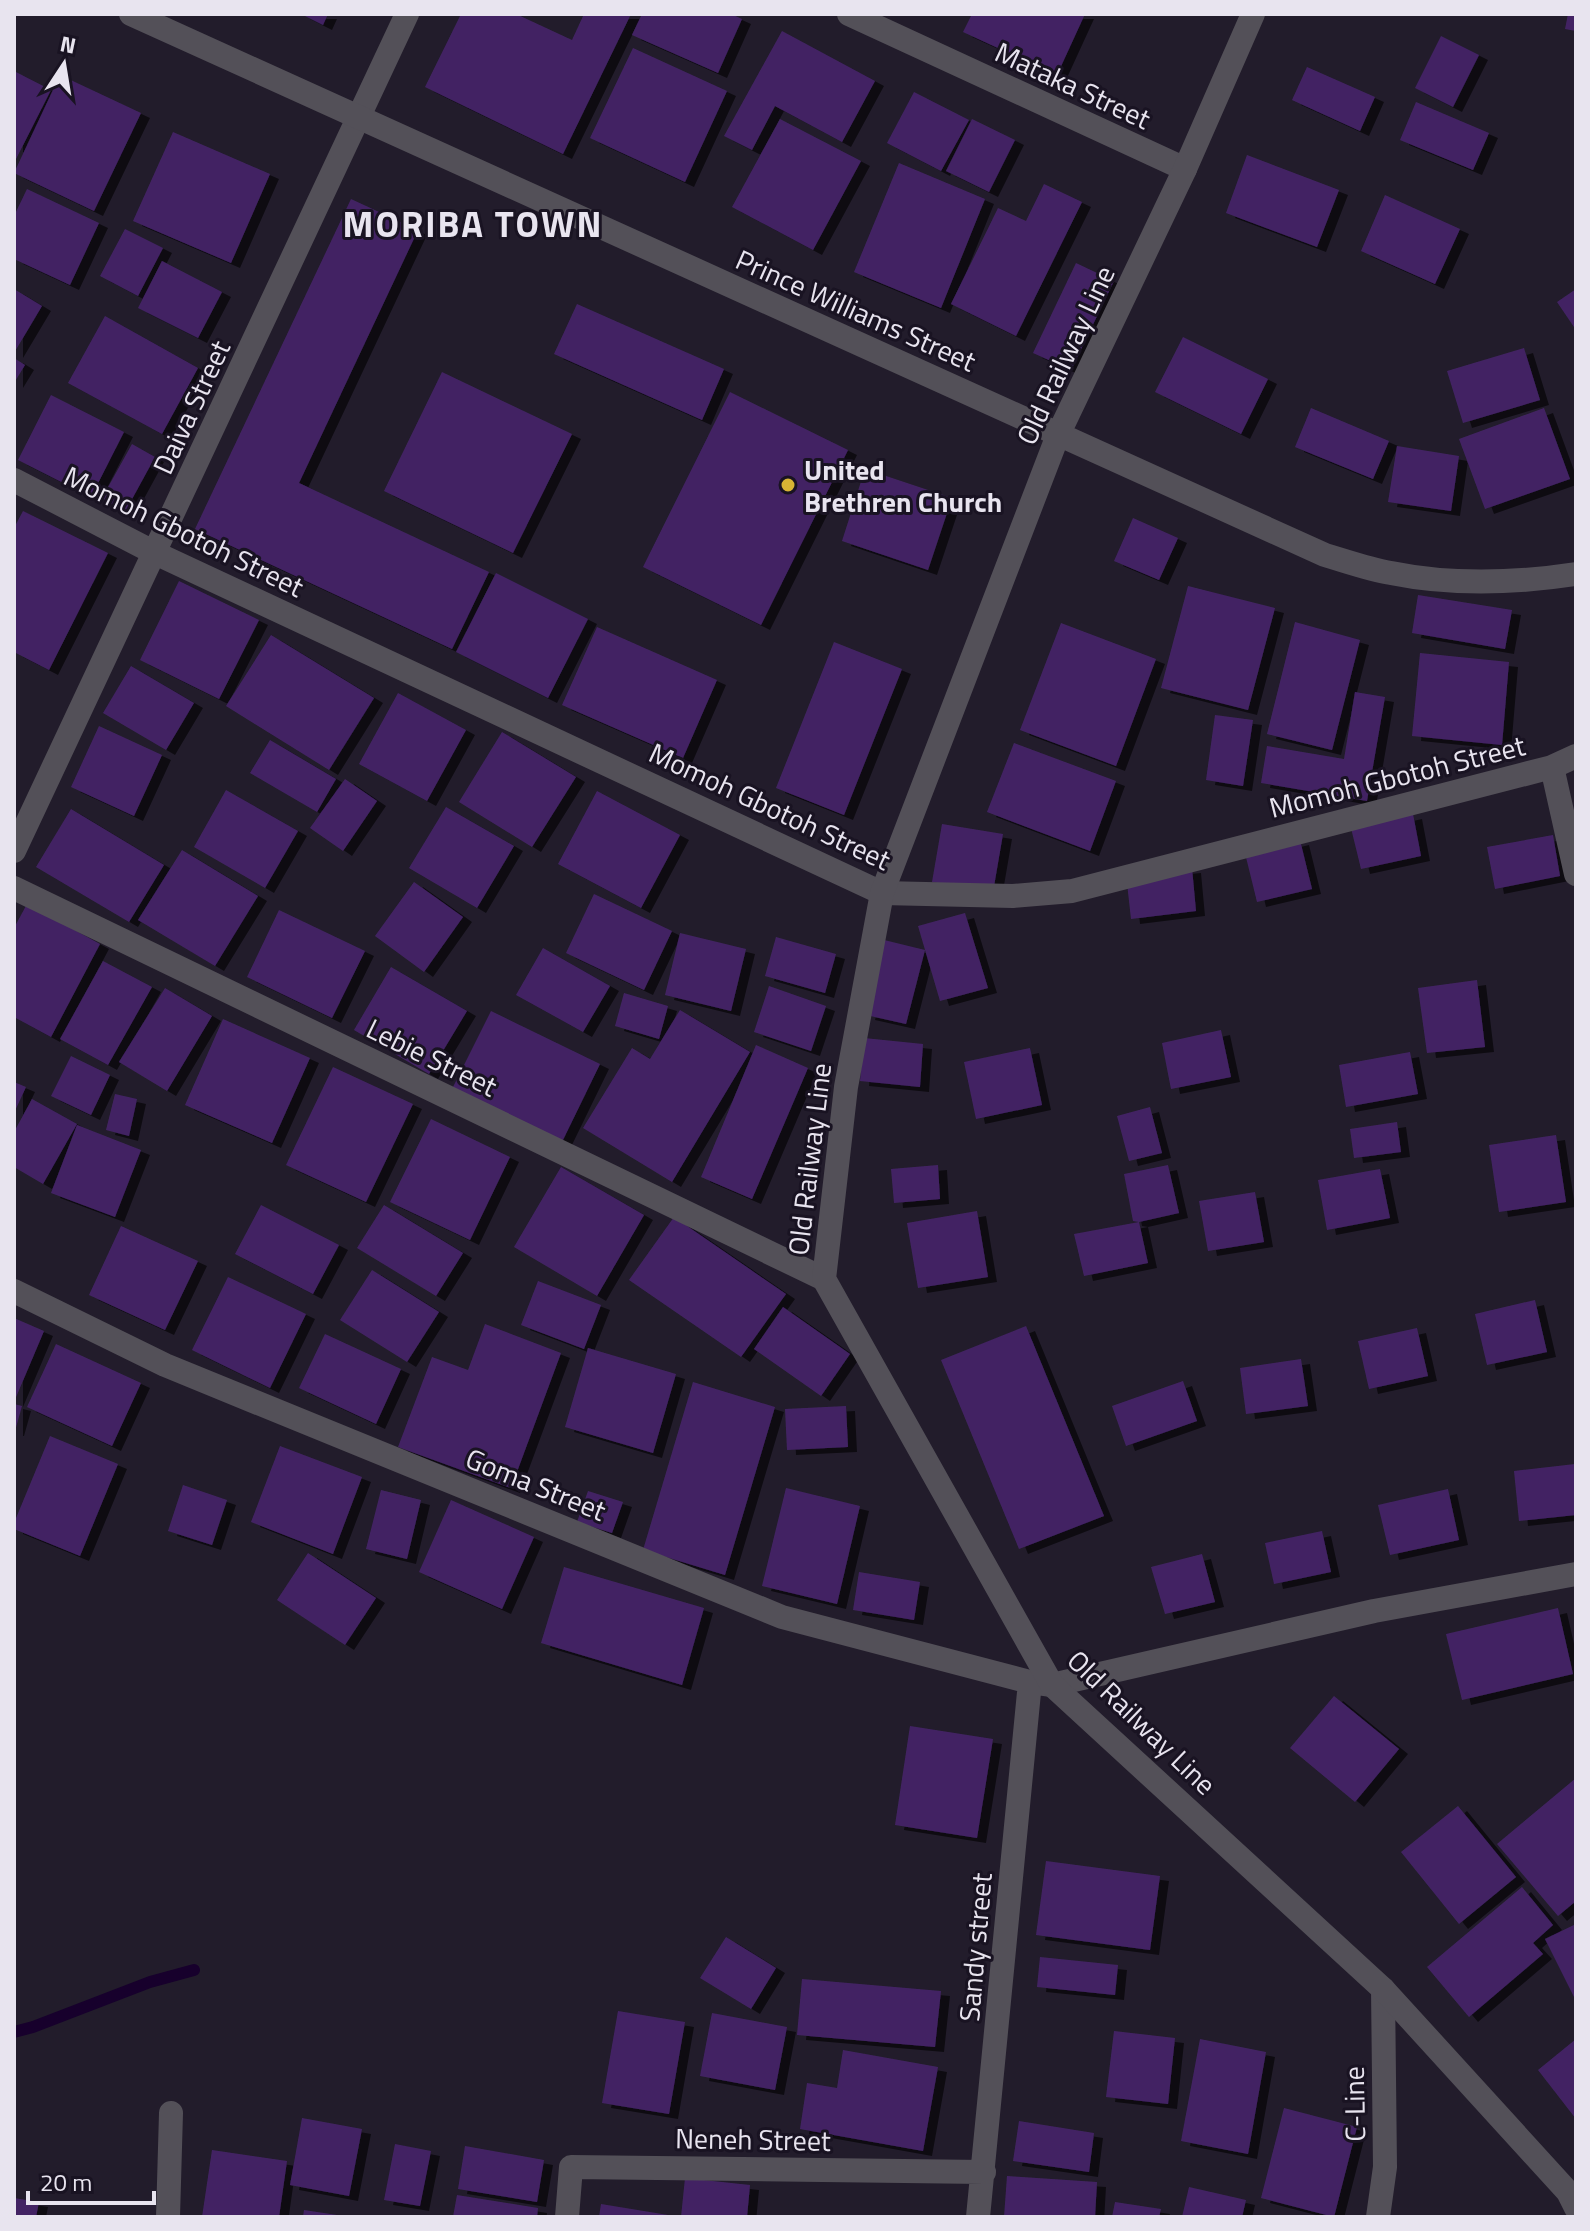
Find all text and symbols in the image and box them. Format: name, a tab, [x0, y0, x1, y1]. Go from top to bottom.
north arrow	[24, 24, 104, 104]
text: N	[57, 26, 79, 63]
street label: Mataka Street	[988, 30, 1158, 140]
district label: MORIBA TOWN	[343, 196, 603, 251]
street label: Prince Williams Street	[729, 238, 983, 382]
street label: Old Railway Line	[1005, 258, 1125, 452]
street label: Daiva Street	[141, 333, 241, 481]
place label: United Brethren Church	[804, 448, 1002, 523]
street label: Momoh Gbotoh Street	[57, 454, 311, 608]
marker: United Brethren Church	[779, 476, 797, 494]
street label: Momoh Gbotoh Street	[1265, 723, 1530, 829]
street label: Momoh Gbotoh Street	[642, 731, 898, 881]
street label: Lebie Street	[359, 1007, 505, 1107]
street label: Old Railway Line	[776, 1060, 842, 1258]
street label: Goma Street	[459, 1436, 613, 1532]
street label: Old Railway Line	[1058, 1639, 1226, 1805]
street label: Sandy street	[947, 1871, 1003, 2023]
street label: C-Line	[1332, 2066, 1376, 2142]
street label: Neneh Street	[675, 2116, 831, 2162]
scale bar	[28, 2155, 154, 2205]
text: 20 m	[40, 2164, 92, 2200]

